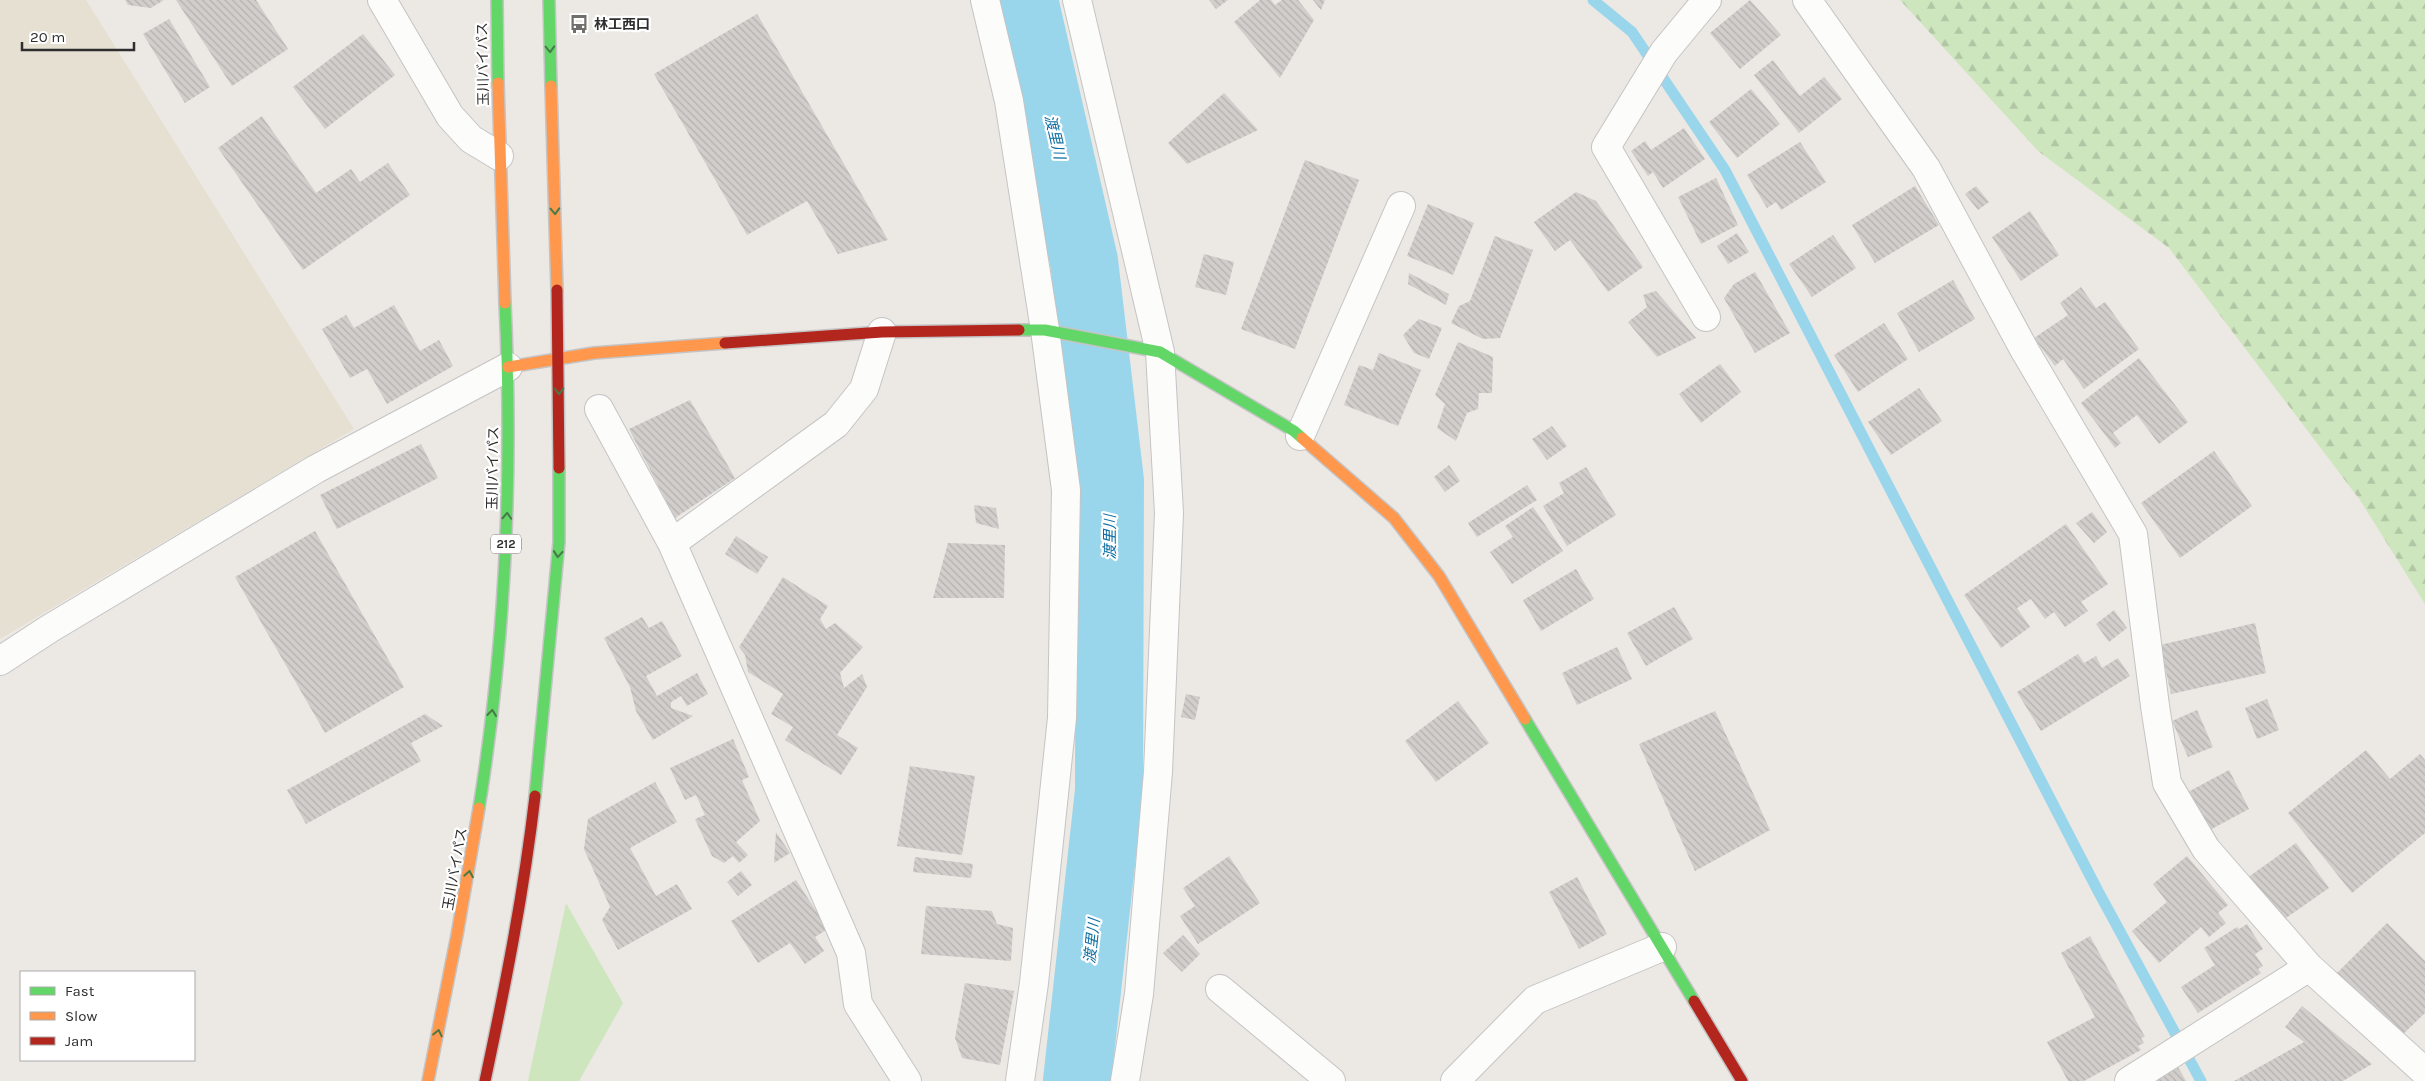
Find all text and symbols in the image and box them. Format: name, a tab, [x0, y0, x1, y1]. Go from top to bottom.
bus stop icon: 林工西口	[568, 13, 590, 35]
place label: 林工西口	[594, 16, 650, 33]
scale bar	[22, 20, 135, 52]
street label: 玉川バイパス	[474, 22, 492, 106]
text: 20 m	[30, 28, 65, 46]
one-way arrow	[545, 45, 556, 53]
water label: 渡里川	[1041, 113, 1069, 163]
one-way arrow	[550, 208, 560, 215]
one-way arrow	[554, 388, 564, 395]
street label: 玉川バイパス	[484, 426, 502, 510]
one-way arrow	[502, 512, 513, 520]
water label: 渡里川	[1101, 513, 1119, 560]
road number: 212	[491, 534, 521, 554]
one-way arrow	[553, 550, 564, 558]
one-way arrow	[486, 709, 497, 717]
street label: 玉川バイパス	[439, 826, 471, 912]
one-way arrow	[463, 869, 473, 878]
water label: 渡里川	[1081, 916, 1104, 964]
legend	[20, 971, 195, 1061]
text: Fast	[65, 982, 95, 1000]
text: Slow	[65, 1007, 97, 1025]
one-way arrow	[432, 1029, 443, 1038]
text: Jam	[65, 1032, 93, 1050]

